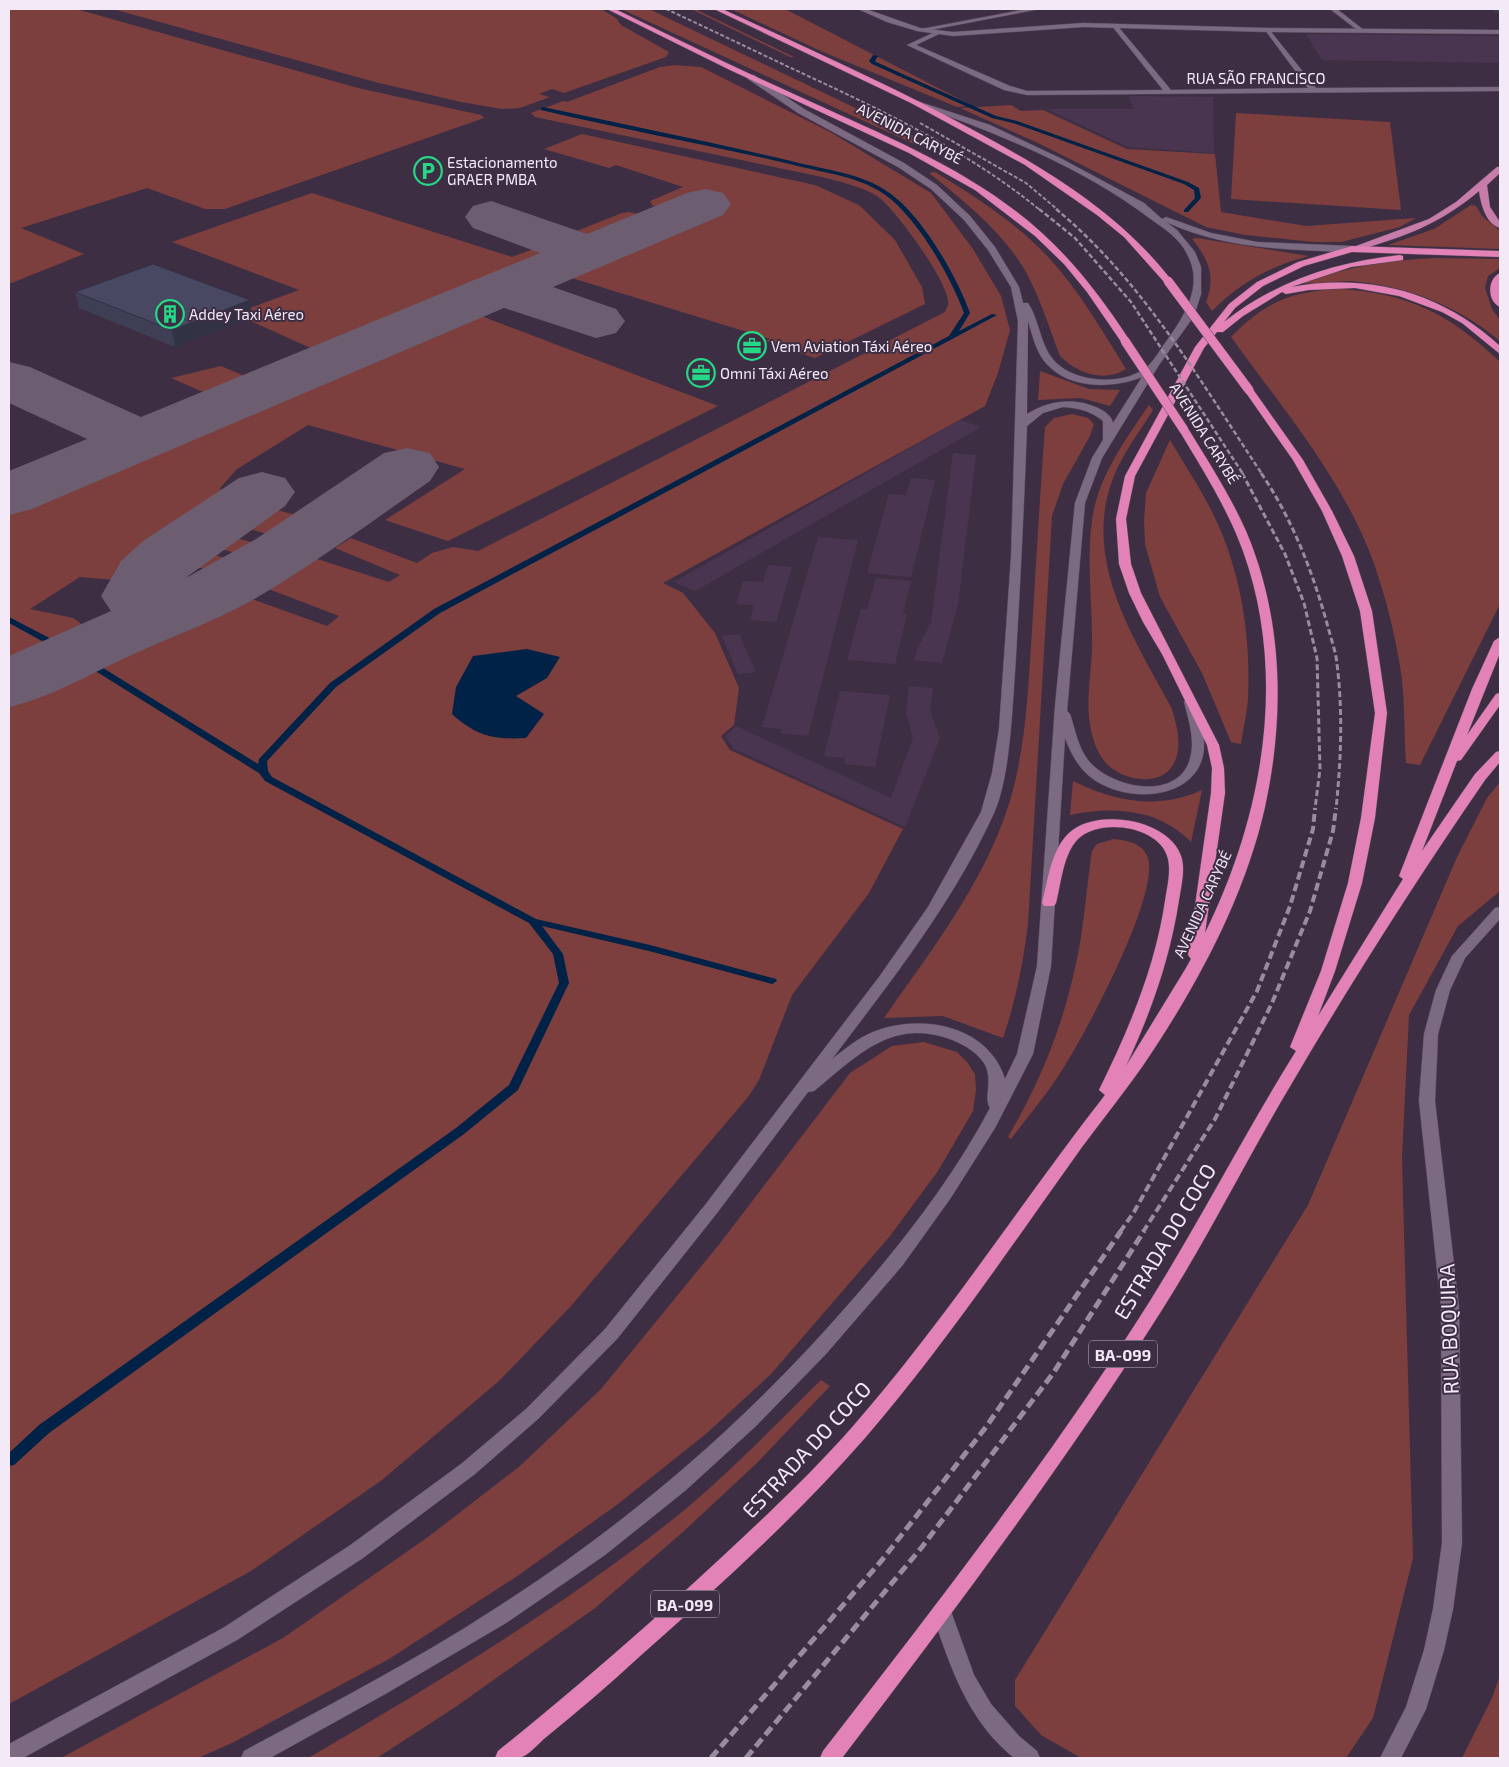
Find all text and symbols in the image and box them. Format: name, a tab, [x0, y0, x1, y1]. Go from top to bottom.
street label: RUA SÃO FRANCISCO	[1186, 69, 1326, 87]
street label: AVENIDA CARYBÉ	[854, 99, 966, 167]
place label: Estacionamento GRAER PMBA	[447, 153, 558, 188]
parking icon: Estacionamento GRAER PMBA	[413, 156, 443, 186]
building icon: Addey Taxi Aéreo	[155, 299, 185, 329]
place label: Addey Taxi Aéreo	[189, 305, 304, 323]
office icon: Vem Aviation Táxi Aéreo	[737, 331, 767, 361]
place label: Vem Aviation Táxi Aéreo	[771, 337, 932, 355]
office icon: Omni Táxi Aéreo	[686, 358, 716, 388]
place label: Omni Táxi Aéreo	[720, 364, 829, 382]
street label: AVENIDA CARYBÉ	[1167, 379, 1243, 487]
street label: AVENIDA CARYBÉ	[1169, 847, 1235, 961]
street label: ESTRADA DO COCO	[1108, 1159, 1220, 1323]
street label: RUA BOQUIRA	[1433, 1263, 1464, 1395]
road number: BA-099	[1089, 1340, 1157, 1368]
street label: ESTRADA DO COCO	[736, 1376, 876, 1522]
road number: BA-099	[651, 1590, 719, 1618]

